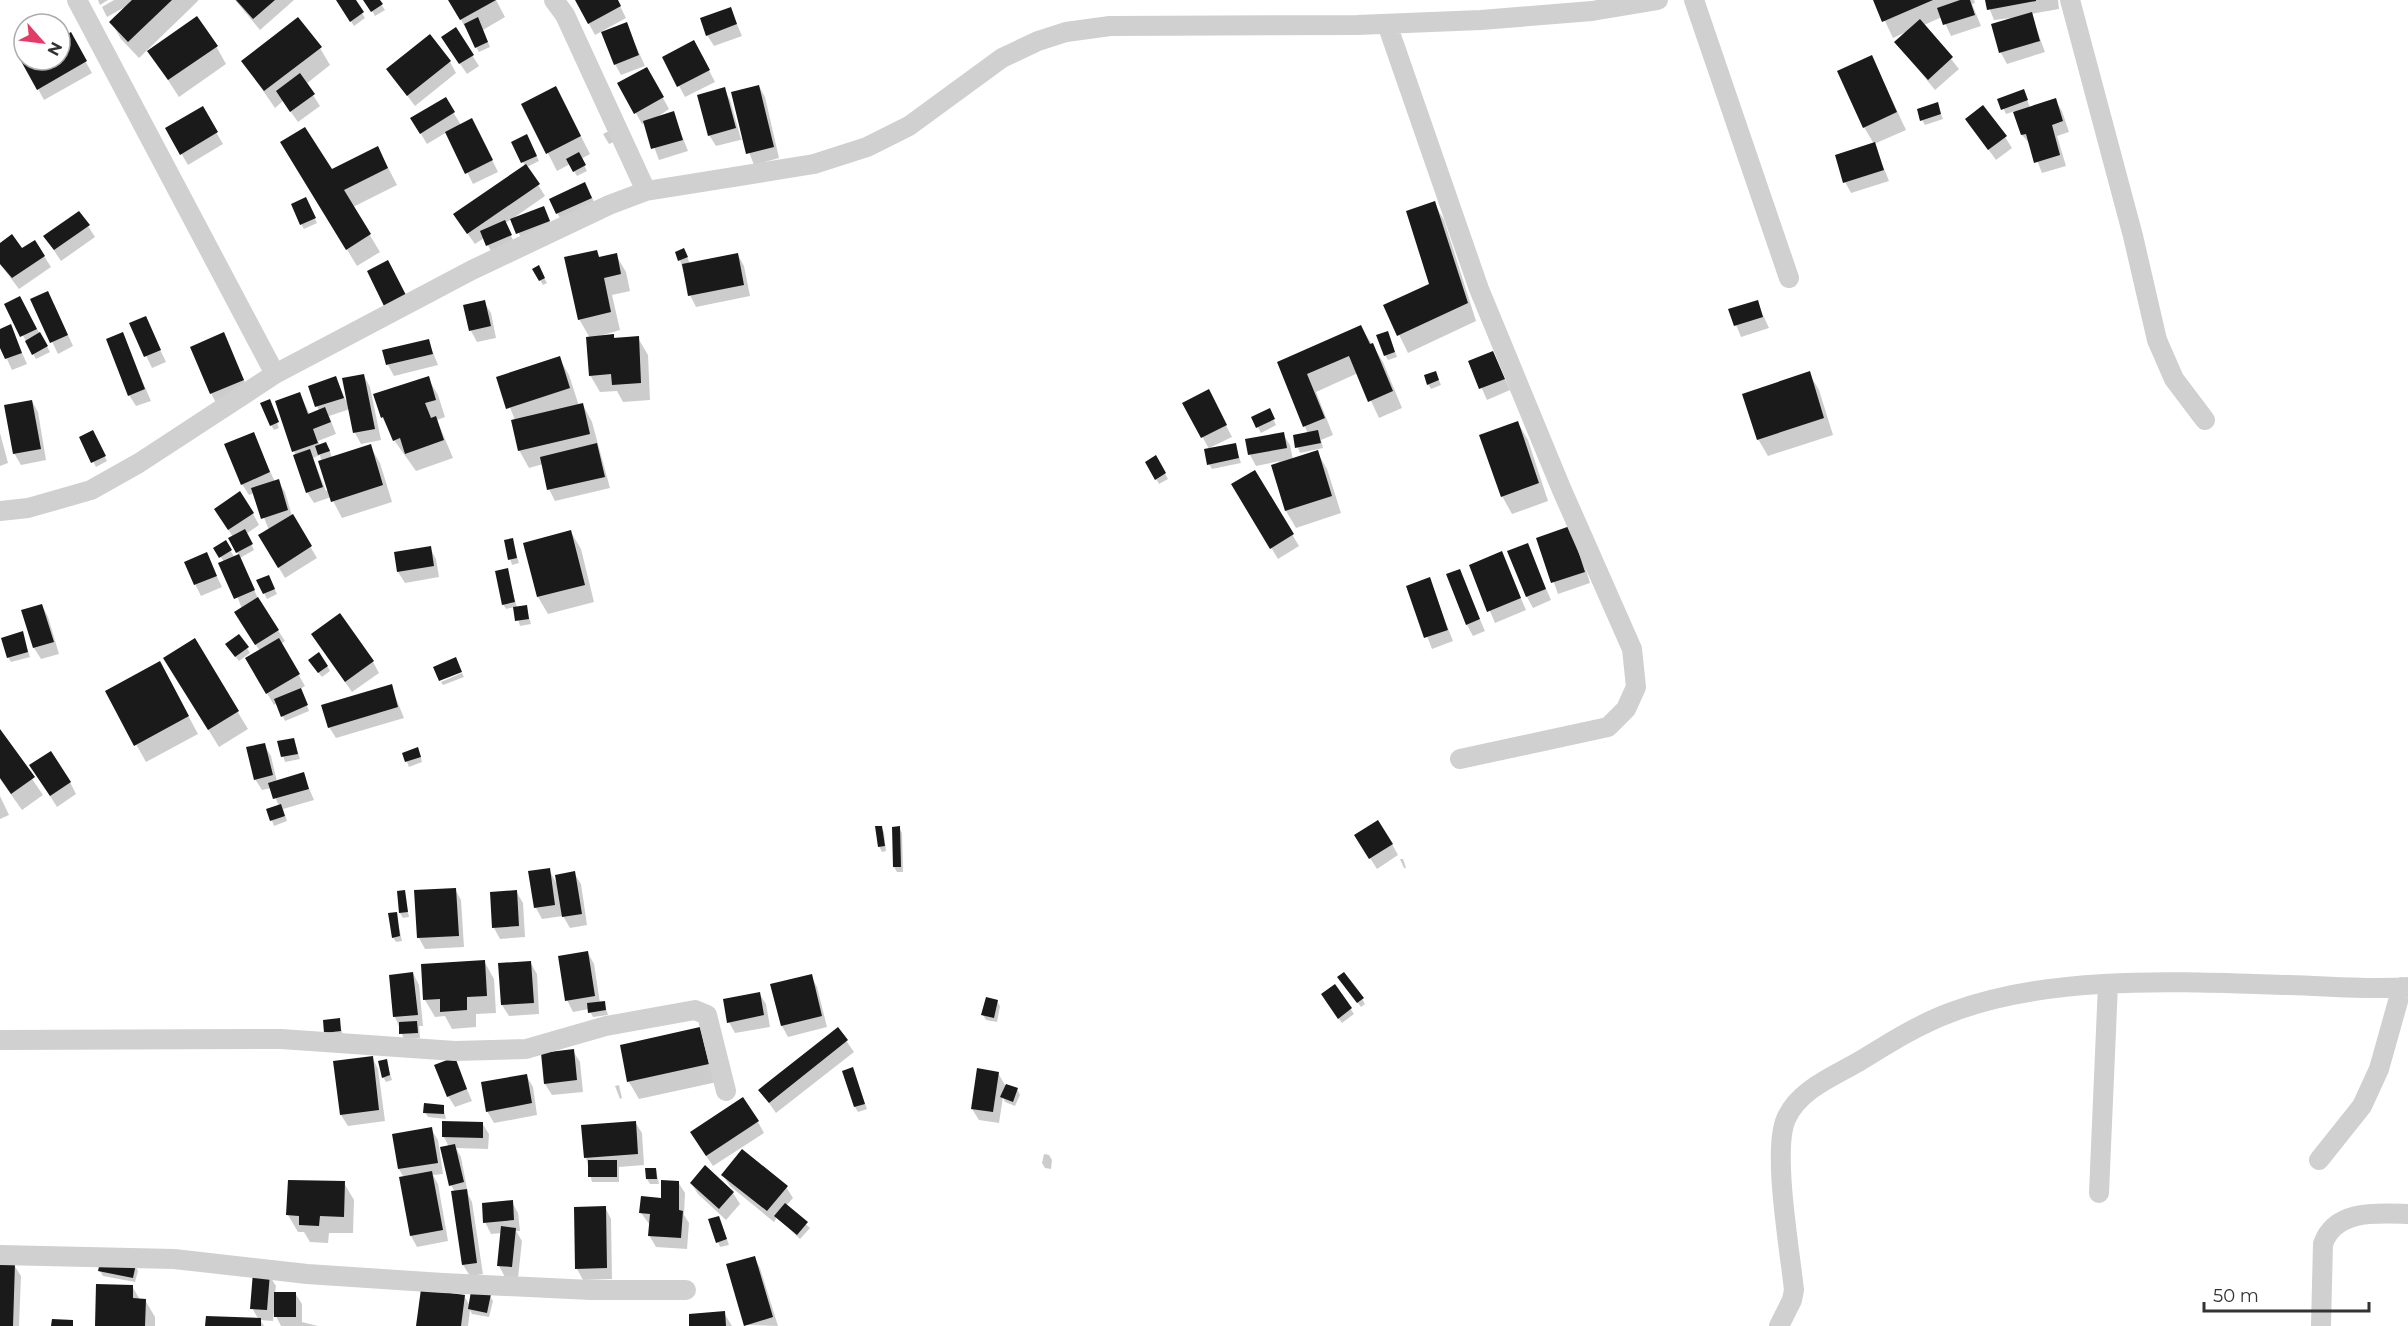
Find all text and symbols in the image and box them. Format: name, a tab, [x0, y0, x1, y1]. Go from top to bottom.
north arrow	[12, 12, 72, 72]
text: N	[43, 39, 66, 59]
scale bar	[2204, 1275, 2369, 1313]
text: 50 m	[2213, 1285, 2259, 1307]

